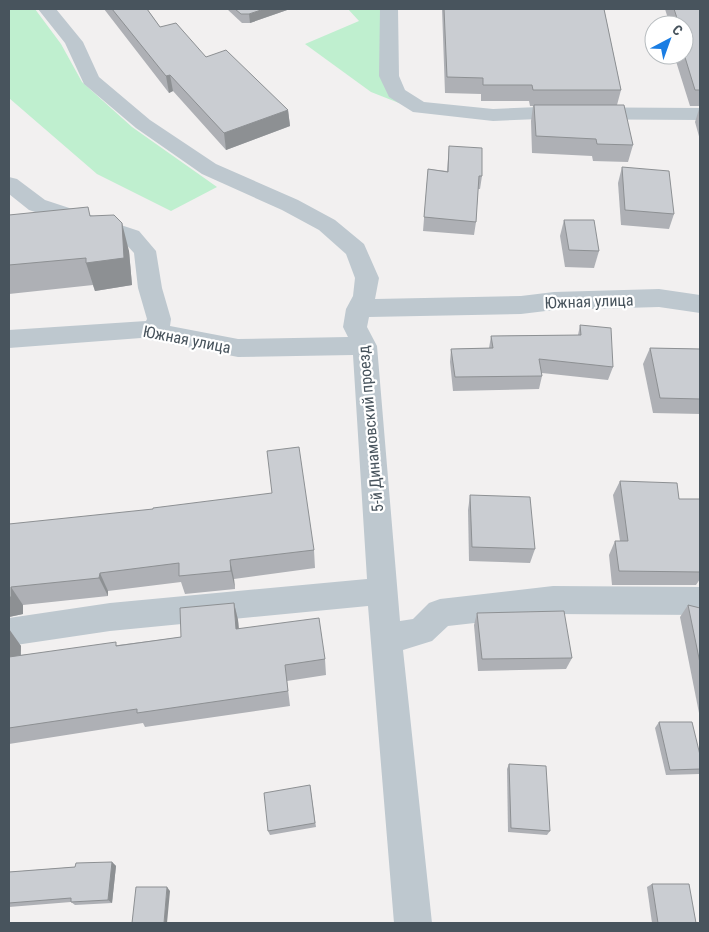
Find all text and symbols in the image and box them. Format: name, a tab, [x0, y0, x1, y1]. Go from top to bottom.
north arrow	[644, 15, 694, 65]
text: С	[669, 22, 686, 39]
street label: Южная улица	[544, 290, 634, 313]
street label: Южная улица	[142, 322, 232, 357]
street label: 5-й Динамовский проезд	[354, 345, 387, 513]

